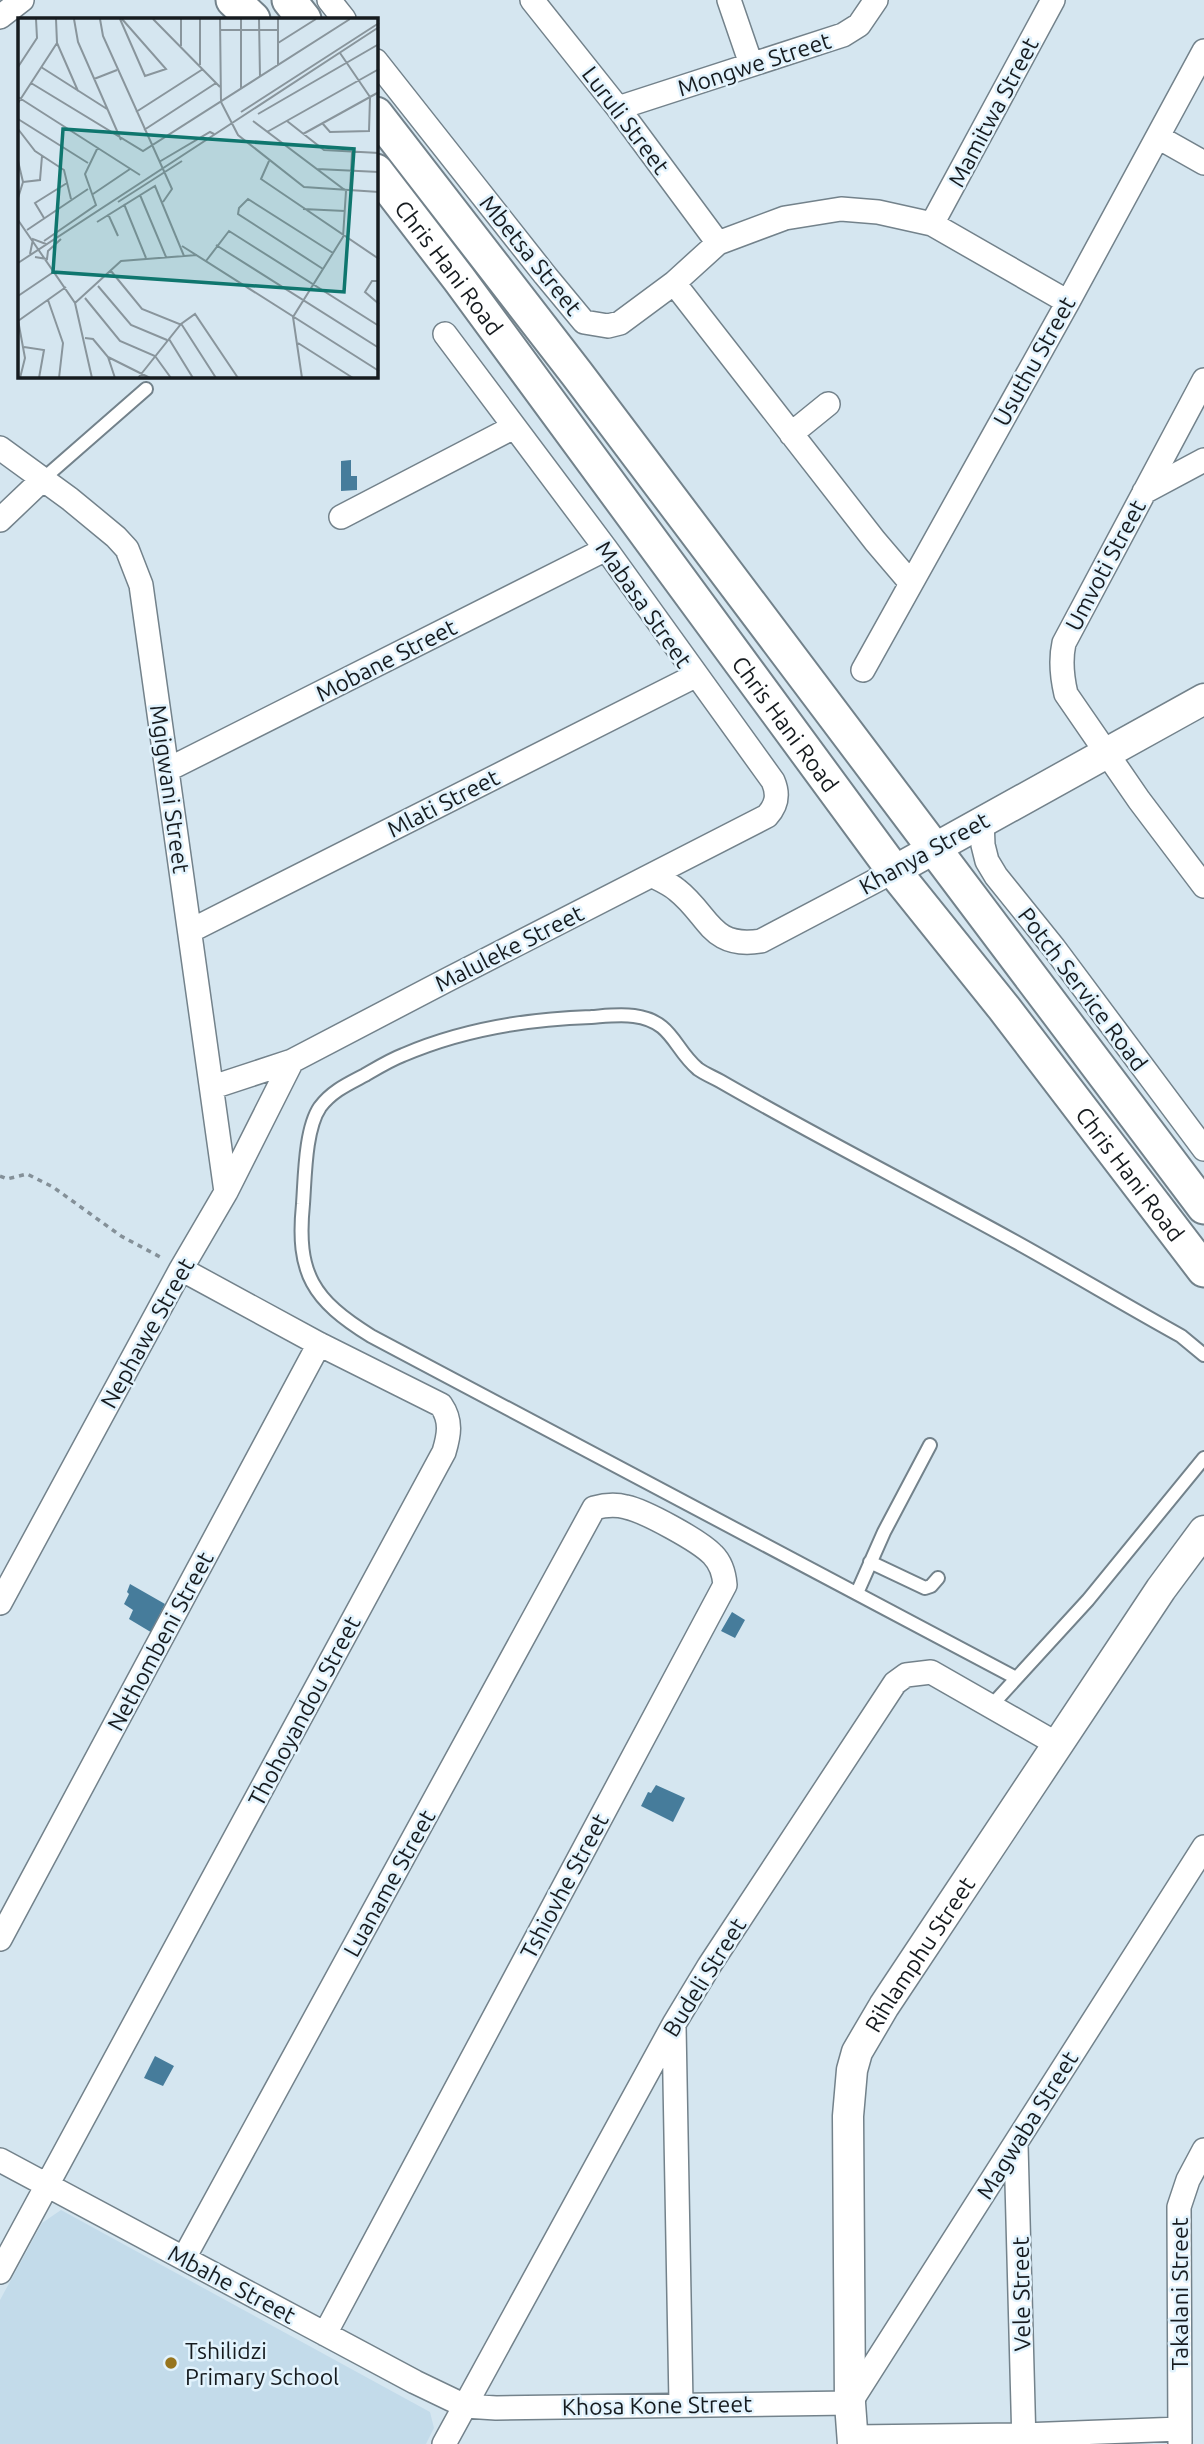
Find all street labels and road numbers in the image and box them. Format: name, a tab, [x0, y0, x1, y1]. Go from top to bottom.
street label: Mongwe Street	[674, 27, 834, 101]
street label: Mamitwa Street	[943, 33, 1043, 191]
street label: Luruli Street	[578, 61, 674, 179]
street label: Mbetsa Street	[475, 190, 587, 320]
street label: Chris Hani Road	[391, 195, 508, 339]
street label: Usuthu Street	[988, 292, 1080, 430]
street label: Umvoti Street	[1060, 495, 1150, 635]
street label: Mabasa Street	[591, 536, 697, 672]
street label: Mobane Street	[312, 614, 460, 706]
street label: Chris Hani Road	[728, 651, 844, 796]
street label: Mgigwani Street	[146, 703, 194, 875]
street label: Mlati Street	[383, 764, 503, 842]
street label: Khanya Street	[855, 807, 993, 899]
street label: Maluleke Street	[431, 900, 587, 996]
street label: Potch Service Road	[1014, 903, 1152, 1075]
street label: Chris Hani Road	[1071, 1102, 1190, 1246]
street label: Nephawe Street	[95, 1254, 199, 1412]
street label: Nethombeni Street	[102, 1547, 218, 1735]
street label: Thohoyandou Street	[243, 1612, 365, 1810]
street label: Luaname Street	[338, 1805, 440, 1961]
street label: Tshiovhe Street	[515, 1809, 613, 1963]
street label: Rihlamphu Street	[859, 1872, 979, 2036]
street label: Budeli Street	[658, 1913, 750, 2041]
street label: Magwaba Street	[972, 2047, 1082, 2203]
street label: Takalani Street	[1167, 2217, 1192, 2371]
street label: Vele Street	[1008, 2236, 1034, 2352]
street label: Mbahe Street	[164, 2240, 300, 2328]
street label: Khosa Kone Street	[562, 2391, 752, 2419]

